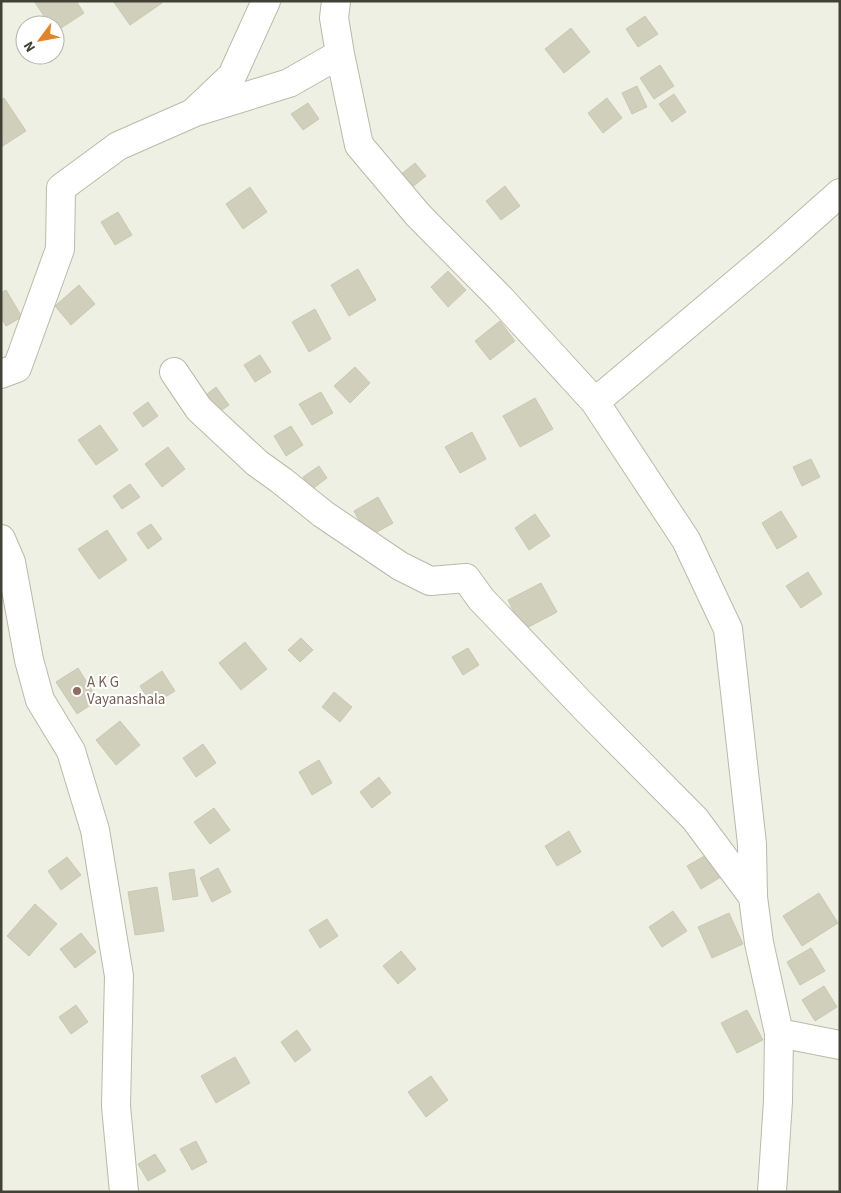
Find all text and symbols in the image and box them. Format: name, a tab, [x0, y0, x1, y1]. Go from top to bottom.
north arrow	[15, 15, 65, 65]
text: N	[19, 37, 41, 56]
place label: A K G Vayanashala	[87, 672, 165, 710]
marker: A K G Vayanashala	[71, 685, 83, 697]

